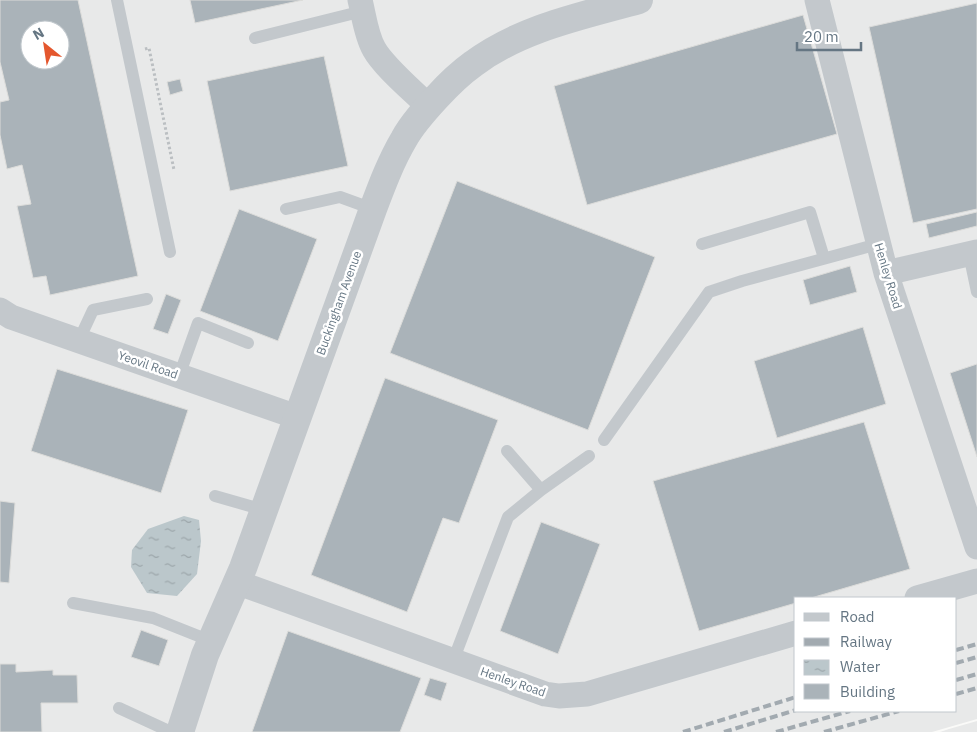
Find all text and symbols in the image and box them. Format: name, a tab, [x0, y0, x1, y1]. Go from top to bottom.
north arrow	[20, 20, 70, 70]
scale bar	[797, 20, 861, 52]
text: N	[30, 23, 47, 44]
text: 20 m	[804, 27, 839, 46]
street label: Henley Road	[871, 241, 906, 311]
street label: Buckingham Avenue	[313, 248, 364, 357]
street label: Yeovil Road	[116, 347, 180, 382]
legend	[794, 597, 957, 712]
text: Road	[840, 607, 875, 626]
text: Railway	[840, 632, 893, 651]
text: Water	[840, 657, 881, 676]
street label: Henley Road	[479, 663, 548, 700]
text: Building	[840, 682, 895, 701]

